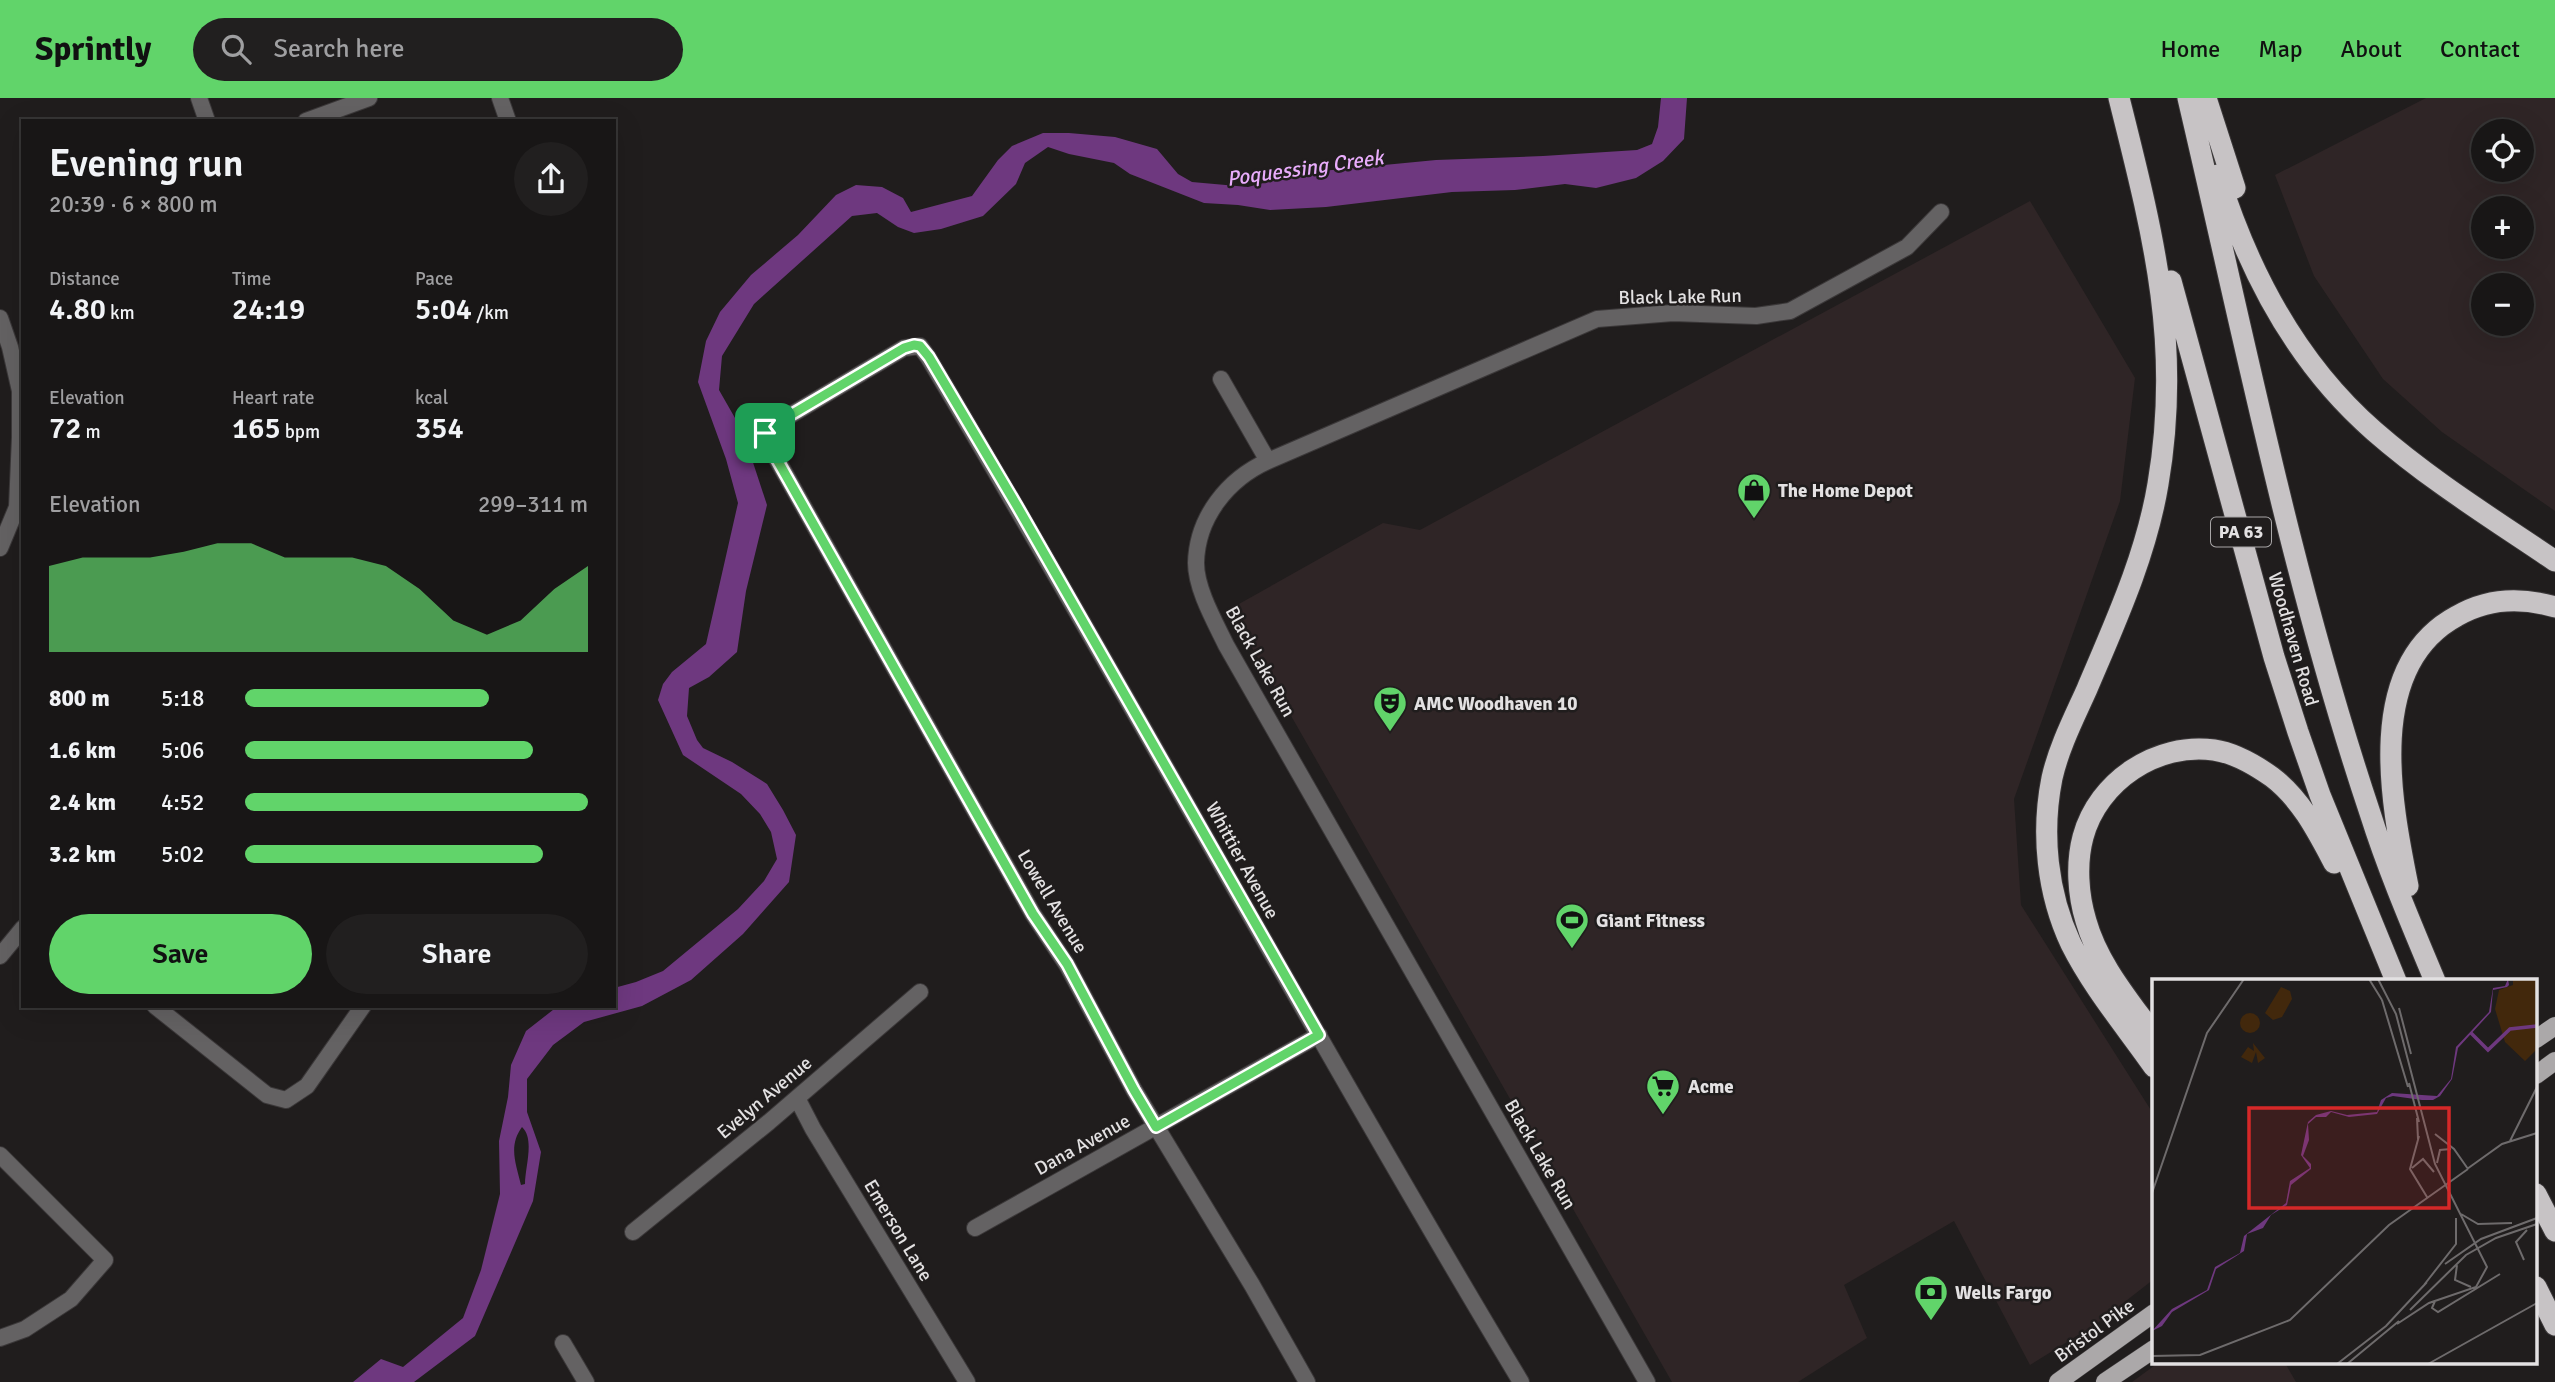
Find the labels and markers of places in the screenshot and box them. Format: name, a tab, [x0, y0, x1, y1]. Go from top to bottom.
pin	[735, 403, 795, 463]
shop icon: The Home Depot	[1735, 471, 1773, 520]
place label: The Home Depot	[1778, 479, 1913, 503]
theatre icon: AMC Woodhaven 10	[1371, 684, 1409, 733]
place label: AMC Woodhaven 10	[1414, 692, 1577, 716]
sports icon: Giant Fitness	[1553, 901, 1591, 950]
place label: Giant Fitness	[1596, 909, 1705, 933]
supermarket icon: Acme	[1644, 1067, 1682, 1116]
place label: Acme	[1688, 1075, 1734, 1099]
bank icon: Wells Fargo	[1912, 1273, 1950, 1322]
place label: Wells Fargo	[1955, 1281, 2052, 1305]

